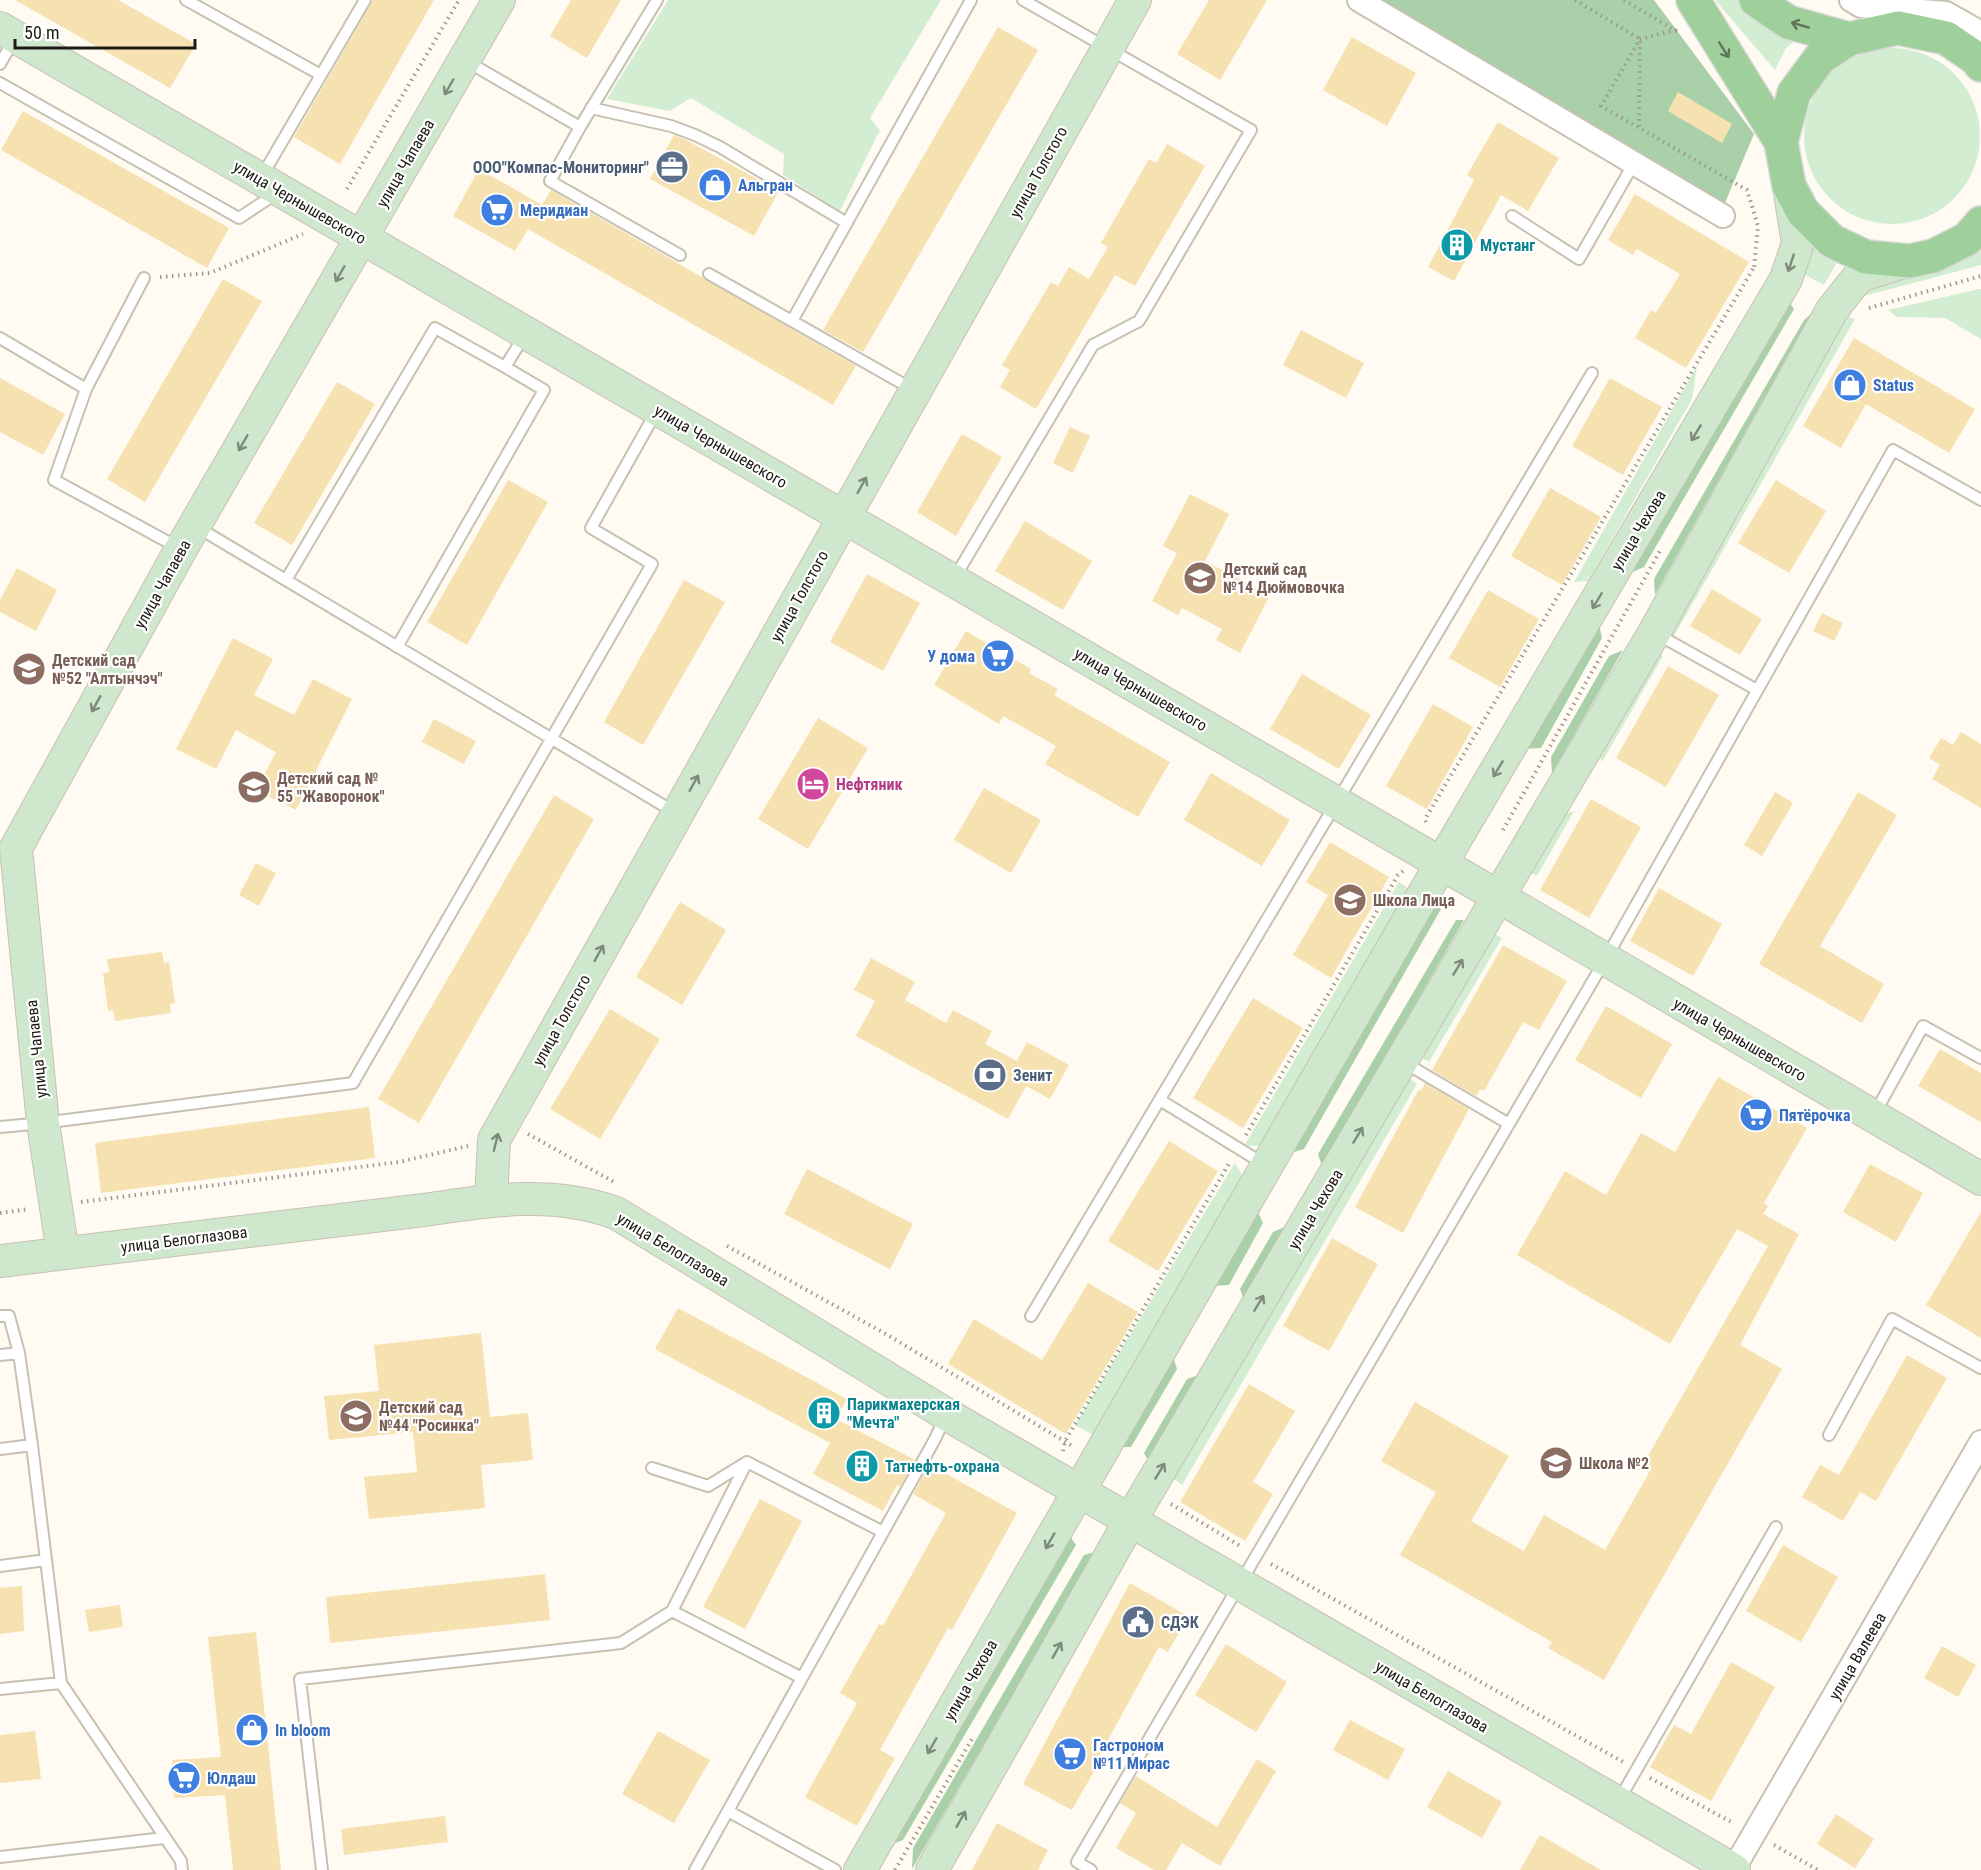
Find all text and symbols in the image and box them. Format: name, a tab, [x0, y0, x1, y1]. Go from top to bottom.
scale bar	[15, 12, 195, 50]
one-way arrow	[1791, 19, 1810, 30]
text: 50 m	[24, 22, 59, 43]
one-way arrow	[1718, 41, 1730, 58]
one-way arrow	[443, 78, 455, 95]
street label: улица Чапаева	[373, 116, 438, 211]
street label: улица Толстого	[1006, 123, 1071, 221]
office icon: ООО"Компас-Мониторинг"	[654, 149, 690, 185]
street label: улица Чернышевского	[230, 157, 369, 248]
place label: ООО"Компас-Мониторинг"	[473, 158, 649, 177]
shop icon: Альгран	[697, 167, 733, 203]
place label: Альгран	[738, 176, 793, 195]
supermarket icon: Меридиан	[479, 192, 515, 228]
place label: Меридиан	[520, 201, 588, 220]
building icon: Мустанг	[1439, 227, 1475, 263]
place label: Мустанг	[1480, 236, 1535, 255]
one-way arrow	[1785, 253, 1796, 272]
one-way arrow	[334, 265, 346, 282]
shop icon: Status	[1832, 367, 1868, 403]
place label: Status	[1873, 376, 1914, 395]
street label: улица Чернышевского	[651, 401, 790, 492]
one-way arrow	[1689, 424, 1701, 441]
one-way arrow	[236, 434, 248, 451]
one-way arrow	[857, 476, 868, 494]
street label: улица Чехова	[1607, 487, 1670, 574]
street label: улица Чапаева	[130, 536, 195, 632]
street label: улица Толстого	[767, 547, 832, 645]
school or university icon: Детский сад №14 Дюймовочка	[1182, 560, 1218, 596]
place label: Детский сад №14 Дюймовочка	[1223, 560, 1345, 597]
one-way arrow	[1590, 592, 1602, 609]
supermarket icon: У дома	[980, 638, 1016, 674]
street label: улица Чернышевского	[1071, 644, 1210, 735]
place label: У дома	[927, 647, 975, 666]
school or university icon: Детский сад №52 "Алтынчэч"	[11, 651, 47, 687]
place label: Детский сад №52 "Алтынчэч"	[52, 651, 163, 688]
one-way arrow	[90, 695, 102, 712]
one-way arrow	[1491, 760, 1503, 777]
hotel icon: Нефтяник	[795, 766, 831, 802]
school or university icon: Детский сад № 55 "Жаворонок"	[236, 769, 272, 805]
place label: Детский сад № 55 "Жаворонок"	[277, 769, 385, 806]
one-way arrow	[689, 774, 701, 791]
place label: Нефтяник	[836, 775, 903, 794]
school or university icon: Школа Лица	[1332, 882, 1368, 918]
place label: Школа Лица	[1373, 891, 1455, 910]
one-way arrow	[594, 944, 605, 962]
one-way arrow	[1452, 959, 1464, 976]
street label: улица Толстого	[529, 971, 594, 1069]
street label: улица Чернышевского	[1670, 994, 1809, 1085]
street label: улица Чапаева	[22, 999, 51, 1099]
bank icon: Зенит	[972, 1057, 1008, 1093]
place label: Зенит	[1013, 1066, 1053, 1085]
supermarket icon: Пятёрочка	[1738, 1097, 1774, 1133]
place label: Пятёрочка	[1779, 1106, 1851, 1125]
one-way arrow	[1353, 1127, 1365, 1144]
one-way arrow	[491, 1132, 502, 1151]
street label: улица Чехова	[1284, 1166, 1347, 1253]
street label: улица Белоглазова	[613, 1209, 732, 1290]
street label: улица Белоглазова	[120, 1222, 248, 1257]
one-way arrow	[1254, 1295, 1266, 1312]
building icon: Парикмахерская "Мечта"	[806, 1395, 842, 1431]
place label: Парикмахерская "Мечта"	[847, 1395, 960, 1432]
school or university icon: Детский сад №44 "Росинка"	[338, 1398, 374, 1434]
place label: Детский сад №44 "Росинка"	[379, 1398, 479, 1435]
school or university icon: Школа №2	[1538, 1445, 1574, 1481]
building icon: Татнефть-охрана	[844, 1448, 880, 1484]
place label: Школа №2	[1579, 1454, 1649, 1473]
place label: Татнефть-охрана	[885, 1457, 1000, 1476]
one-way arrow	[1154, 1463, 1166, 1480]
one-way arrow	[1044, 1532, 1056, 1549]
public building icon: СДЭК	[1120, 1604, 1156, 1640]
street label: улица Валеева	[1825, 1609, 1890, 1703]
place label: СДЭК	[1161, 1613, 1200, 1632]
street label: улица Чехова	[940, 1636, 1001, 1724]
one-way arrow	[1051, 1642, 1063, 1659]
street label: улица Белоглазова	[1372, 1656, 1492, 1736]
shop icon: In bloom	[234, 1712, 270, 1748]
place label: In bloom	[275, 1721, 331, 1740]
supermarket icon: Гастроном №11 Мирас	[1052, 1736, 1088, 1772]
place label: Гастроном №11 Мирас	[1093, 1736, 1170, 1773]
one-way arrow	[925, 1737, 937, 1754]
supermarket icon: Юлдаш	[166, 1760, 202, 1796]
place label: Юлдаш	[207, 1769, 256, 1788]
one-way arrow	[955, 1811, 967, 1828]

